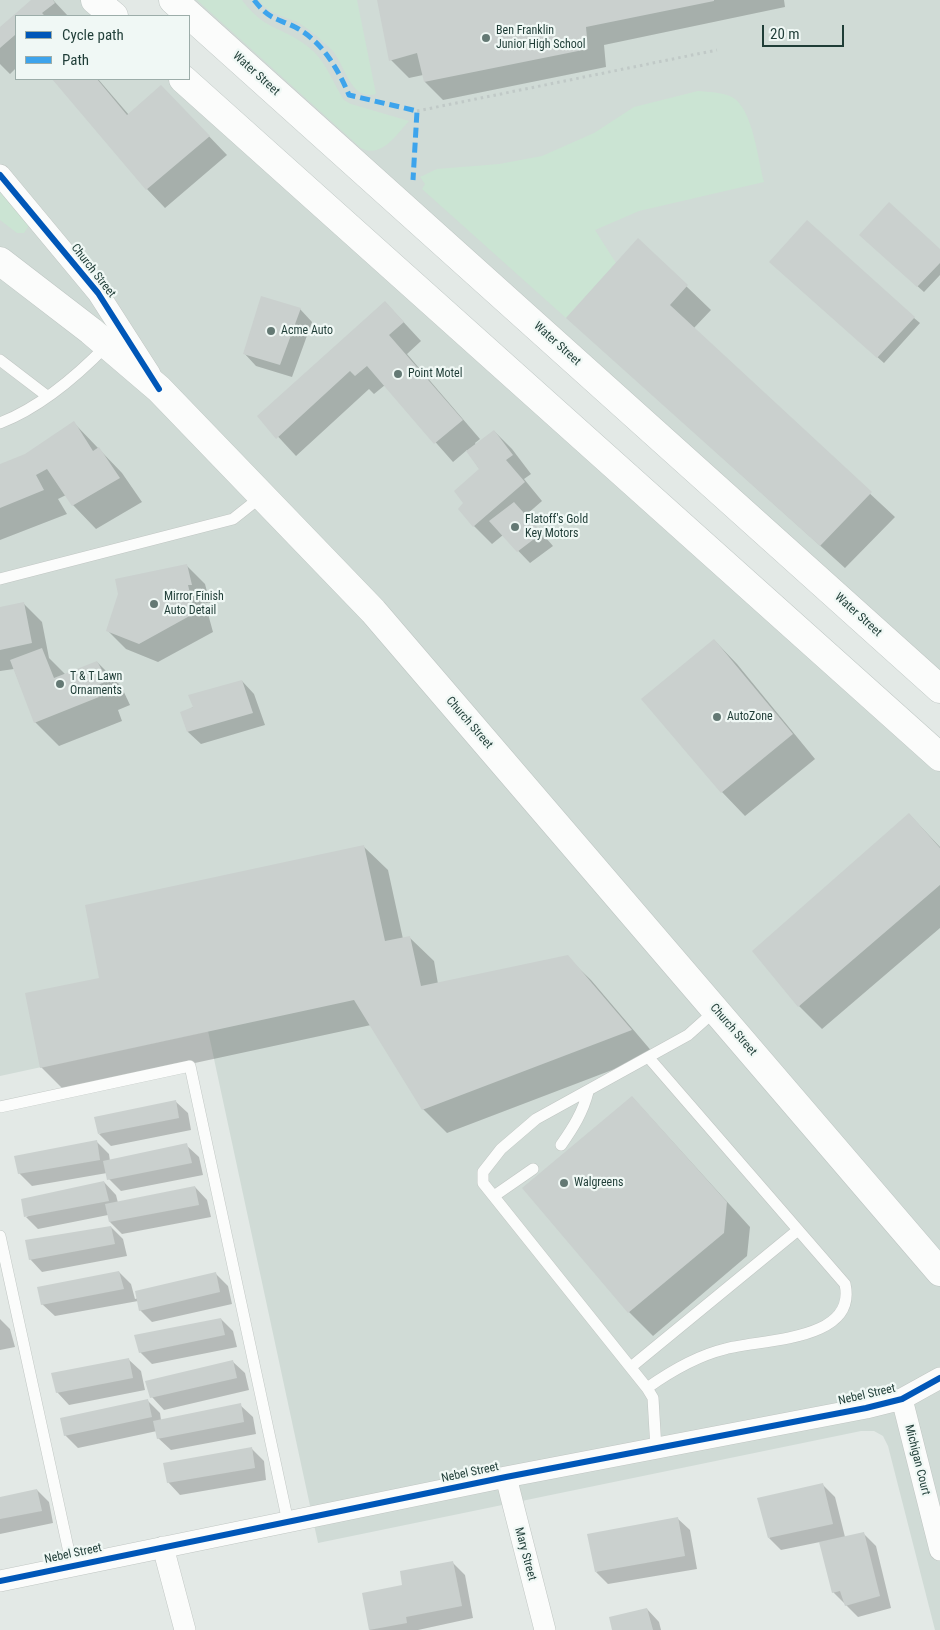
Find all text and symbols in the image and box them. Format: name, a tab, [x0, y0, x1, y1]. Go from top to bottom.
legend	[15, 15, 190, 80]
scale bar	[765, 15, 848, 47]
place label: Ben Franklin Junior High School	[496, 24, 586, 52]
text: 20 m	[770, 25, 800, 43]
text: Cycle path	[62, 26, 124, 44]
marker: Ben Franklin Junior High School	[480, 32, 492, 44]
street label: Water Street	[229, 49, 283, 99]
text: Path	[62, 51, 89, 69]
street label: Church Street	[68, 241, 118, 301]
street label: Water Street	[530, 319, 584, 369]
place label: Acme Auto	[281, 324, 333, 338]
marker: Acme Auto	[265, 325, 277, 337]
place label: Point Motel	[408, 367, 462, 381]
marker: Point Motel	[392, 368, 404, 380]
place label: Flatoff's Gold Key Motors	[525, 513, 588, 541]
marker: Flatoff's Gold Key Motors	[509, 521, 521, 533]
place label: Mirror Finish Auto Detail	[164, 590, 224, 618]
street label: Water Street	[831, 590, 885, 640]
marker: Mirror Finish Auto Detail	[148, 598, 160, 610]
place label: T & T Lawn Ornaments	[70, 670, 122, 698]
marker: T & T Lawn Ornaments	[54, 678, 66, 690]
street label: Church Street	[443, 694, 495, 752]
place label: AutoZone	[727, 710, 773, 724]
marker: AutoZone	[711, 711, 723, 723]
street label: Church Street	[707, 1001, 759, 1059]
place label: Walgreens	[574, 1176, 623, 1190]
marker: Walgreens	[558, 1177, 570, 1189]
street label: Nebel Street	[837, 1381, 897, 1409]
street label: Michigan Court	[901, 1423, 933, 1497]
street label: Nebel Street	[440, 1460, 500, 1486]
street label: Mary Street	[511, 1526, 539, 1582]
street label: Nebel Street	[43, 1541, 103, 1567]

